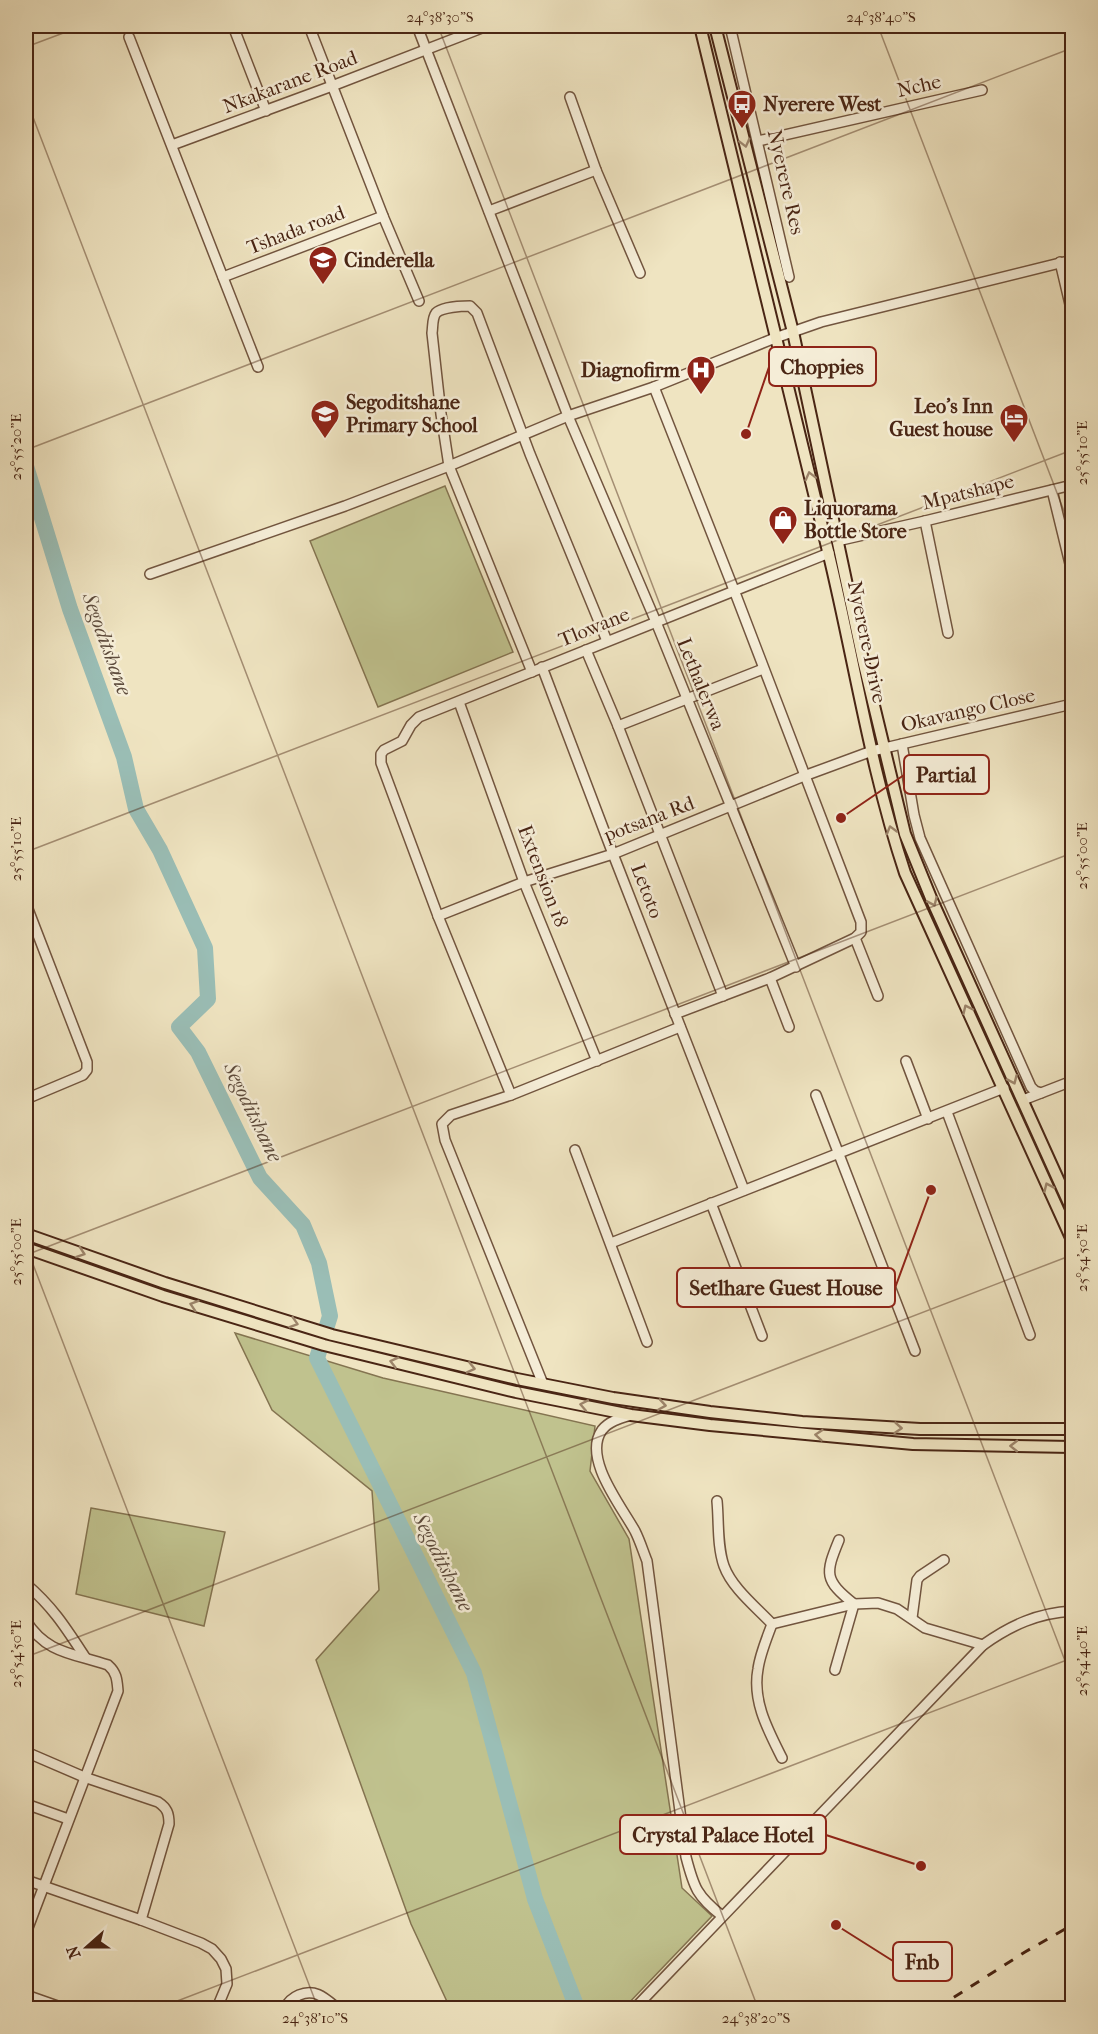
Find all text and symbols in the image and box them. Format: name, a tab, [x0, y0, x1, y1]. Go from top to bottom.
text: 24°38'30"S	[407, 8, 474, 26]
text: 24°38'40"S	[846, 8, 916, 26]
street label: Nkakarane Road	[220, 45, 361, 118]
street label: Nche	[895, 70, 943, 102]
bus stop icon: Nyerere West	[726, 88, 758, 130]
place label: Nyerere West	[763, 93, 882, 116]
street label: Nyerere Res	[763, 127, 809, 237]
one-way arrow	[738, 137, 750, 148]
street label: Tshada road	[244, 200, 349, 259]
school or university icon: Cinderella	[307, 244, 339, 286]
place label: Cinderella	[344, 249, 435, 272]
callout: Choppies	[769, 347, 876, 386]
hospital icon: Diagnofirm	[685, 354, 717, 396]
text: Choppies	[780, 355, 864, 379]
place label: Diagnofirm	[581, 359, 680, 382]
place label: Segoditshane Primary School	[346, 391, 478, 437]
place label: Leo's Inn Guest house	[889, 395, 993, 441]
school or university icon: Segoditshane Primary School	[309, 398, 341, 440]
hotel icon: Leo's Inn Guest house	[998, 402, 1030, 444]
text: 25°55'20"E	[7, 414, 25, 480]
text: 25°55'10"E	[1073, 421, 1091, 485]
street label: Mpatshape	[920, 469, 1016, 515]
one-way arrow	[804, 471, 817, 481]
place label: Liquorama Bottle Store	[804, 497, 907, 543]
shop icon: Liquorama Bottle Store	[767, 504, 799, 546]
street label: Nyerere Drive	[843, 579, 891, 705]
water label: Segoditshane	[77, 589, 137, 699]
street label: Tlowane	[555, 602, 633, 652]
street label: Lethalerwa	[672, 634, 730, 734]
street label: Okavango Close	[899, 683, 1037, 737]
callout: Partial	[904, 755, 989, 794]
text: Partial	[916, 763, 976, 787]
street label: potsana Rd	[600, 791, 699, 847]
text: 25°55'10"E	[7, 817, 25, 881]
street label: Extension 18	[513, 822, 573, 930]
text: 25°55'00"E	[1073, 822, 1091, 890]
one-way arrow	[886, 825, 898, 836]
street label: Letoto	[626, 860, 668, 922]
one-way arrow	[926, 896, 938, 907]
one-way arrow	[963, 1005, 975, 1016]
water label: Segoditshane	[218, 1058, 288, 1166]
one-way arrow	[1006, 1074, 1018, 1085]
one-way arrow	[1044, 1182, 1056, 1193]
text: 25°55'00"E	[7, 1218, 25, 1286]
text: 25°54'50"E	[1073, 1224, 1091, 1292]
one-way arrow	[75, 1246, 86, 1259]
callout: Setlhare Guest House	[677, 1268, 895, 1307]
text: Setlhare Guest House	[689, 1276, 883, 1300]
one-way arrow	[189, 1300, 200, 1313]
one-way arrow	[288, 1316, 299, 1328]
one-way arrow	[390, 1357, 400, 1370]
one-way arrow	[466, 1361, 476, 1374]
one-way arrow	[658, 1399, 667, 1411]
one-way arrow	[580, 1400, 590, 1413]
one-way arrow	[894, 1421, 903, 1434]
one-way arrow	[815, 1429, 824, 1442]
one-way arrow	[1010, 1440, 1019, 1452]
water label: Segoditshane	[407, 1508, 478, 1616]
text: 25°54'50"E	[7, 1620, 25, 1688]
text: 25°54'40"E	[1073, 1626, 1091, 1696]
callout: Crystal Palace Hotel	[620, 1815, 826, 1854]
text: Crystal Palace Hotel	[632, 1823, 814, 1847]
north arrow	[57, 1917, 117, 1977]
text: N	[62, 1942, 85, 1961]
callout: Fnb	[893, 1942, 952, 1981]
text: Fnb	[904, 1950, 939, 1974]
text: 24°38'10"S	[282, 2009, 348, 2027]
text: 24°38'20"S	[722, 2009, 791, 2027]

